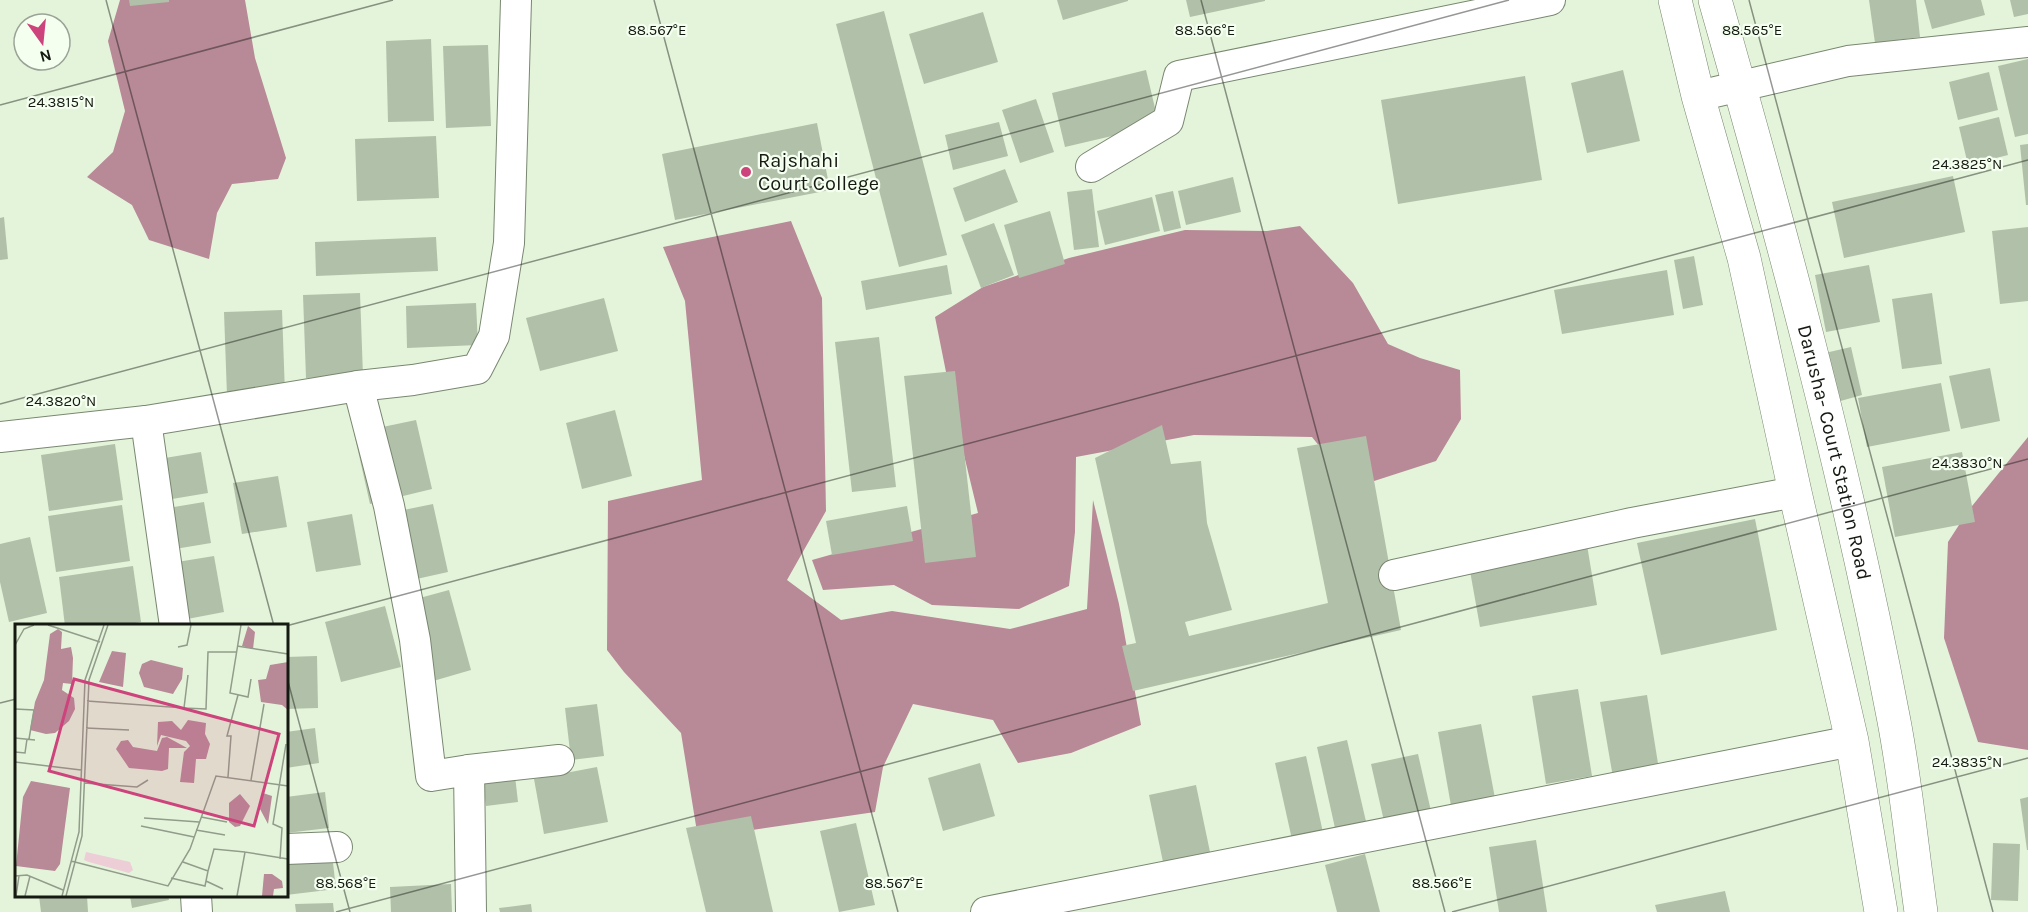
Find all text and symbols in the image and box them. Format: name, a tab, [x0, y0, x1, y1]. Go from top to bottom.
north arrow	[12, 12, 72, 72]
text: 88.567°E	[628, 21, 686, 39]
text: 88.566°E	[1175, 21, 1235, 39]
text: 88.565°E	[1722, 21, 1782, 39]
text: N	[38, 45, 54, 67]
text: 24.3815°N	[28, 93, 94, 111]
place label: Rajshahi Court College	[758, 149, 879, 195]
text: 24.3825°N	[1932, 155, 2002, 173]
marker: Rajshahi Court College	[739, 165, 753, 179]
street label: Darusha- Court Station Road	[1793, 322, 1876, 582]
text: 24.3820°N	[26, 392, 96, 410]
text: 24.3830°N	[1932, 454, 2002, 472]
inset map	[15, 624, 288, 897]
text: 24.3835°N	[1932, 753, 2002, 771]
text: 88.568°E	[316, 874, 376, 892]
text: 88.567°E	[865, 874, 923, 892]
text: 88.566°E	[1412, 874, 1472, 892]

